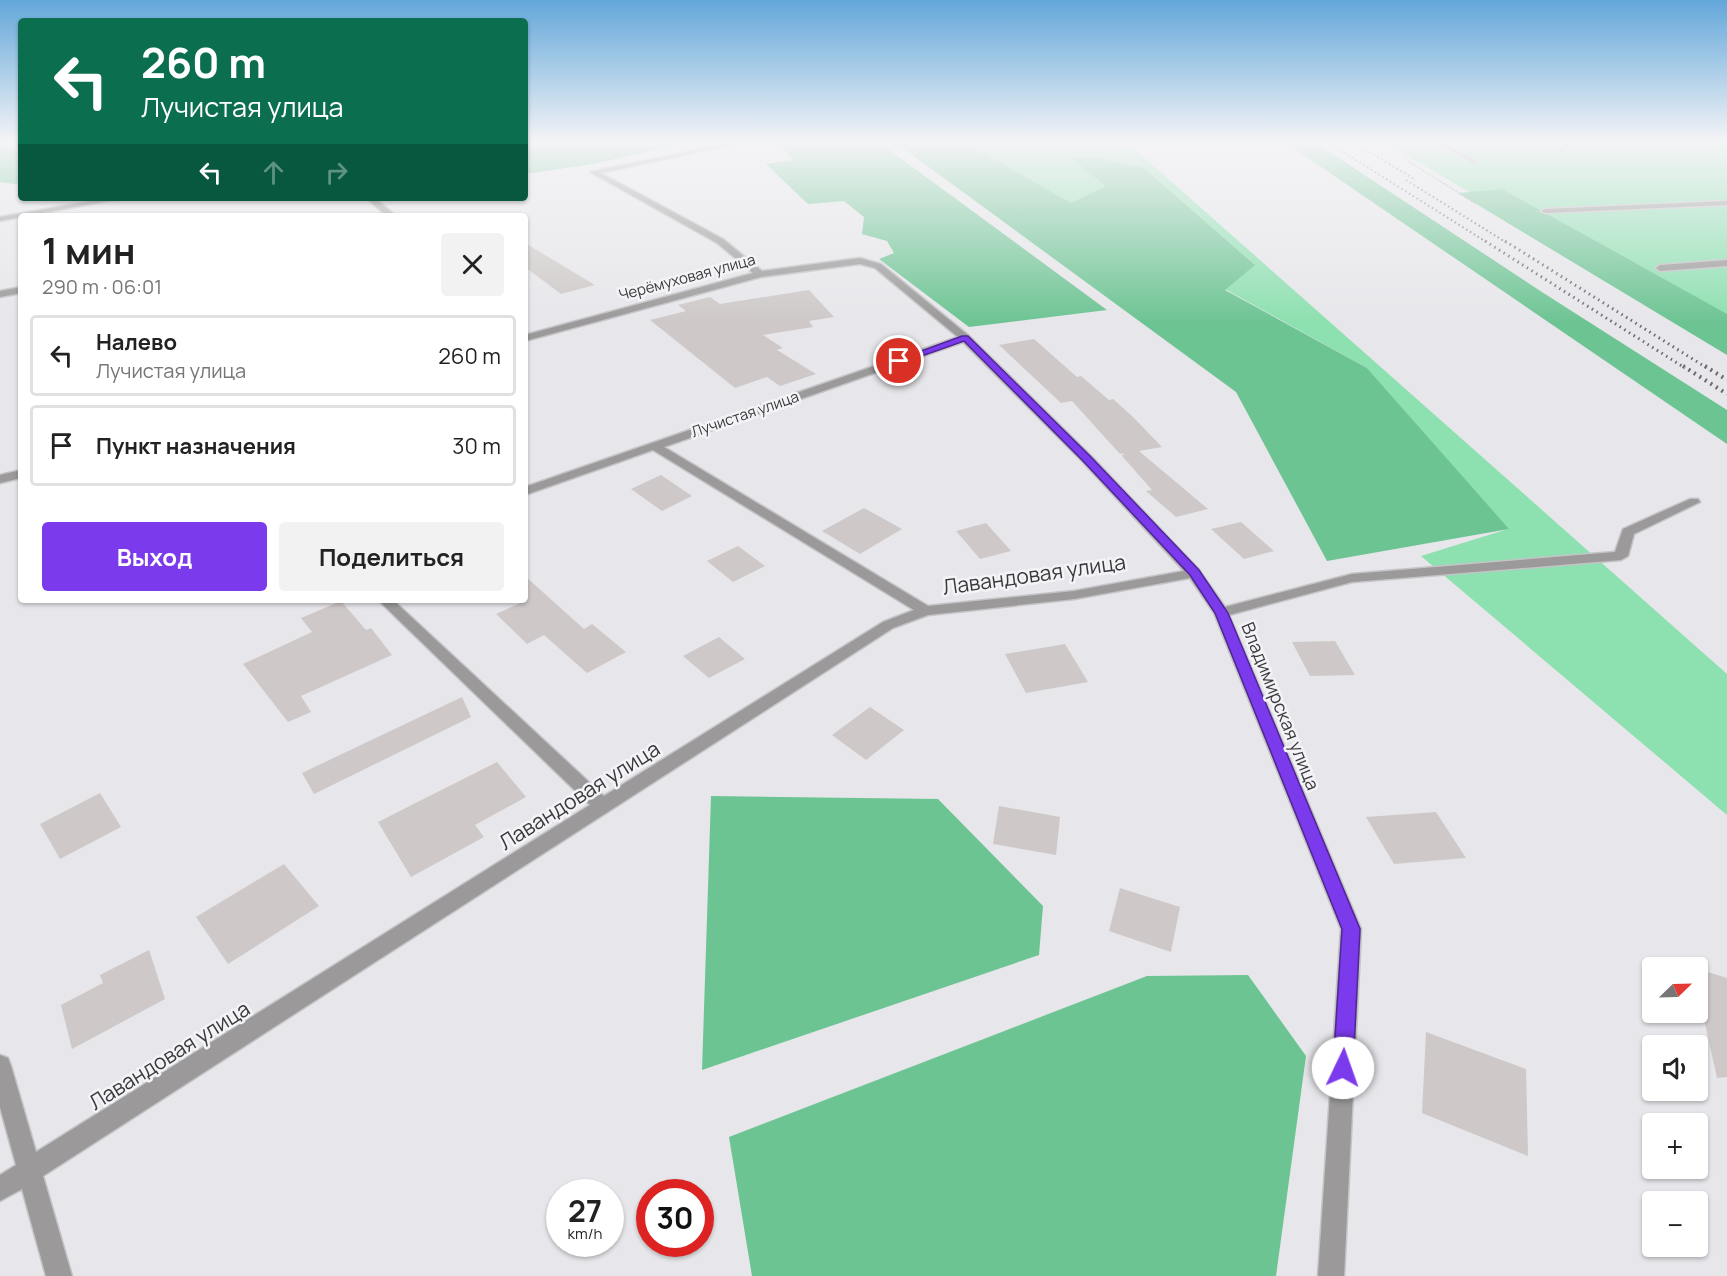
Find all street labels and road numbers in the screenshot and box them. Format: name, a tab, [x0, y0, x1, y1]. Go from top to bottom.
street label: Черёмуховая улица	[616, 249, 758, 305]
street label: Лучистая улица	[688, 386, 802, 442]
street label: Лавандовая улица	[941, 547, 1127, 601]
street label: Владимирская улица	[1236, 619, 1326, 793]
street label: Лавандовая улица	[493, 734, 665, 856]
street label: Лавандовая улица	[83, 994, 255, 1116]

